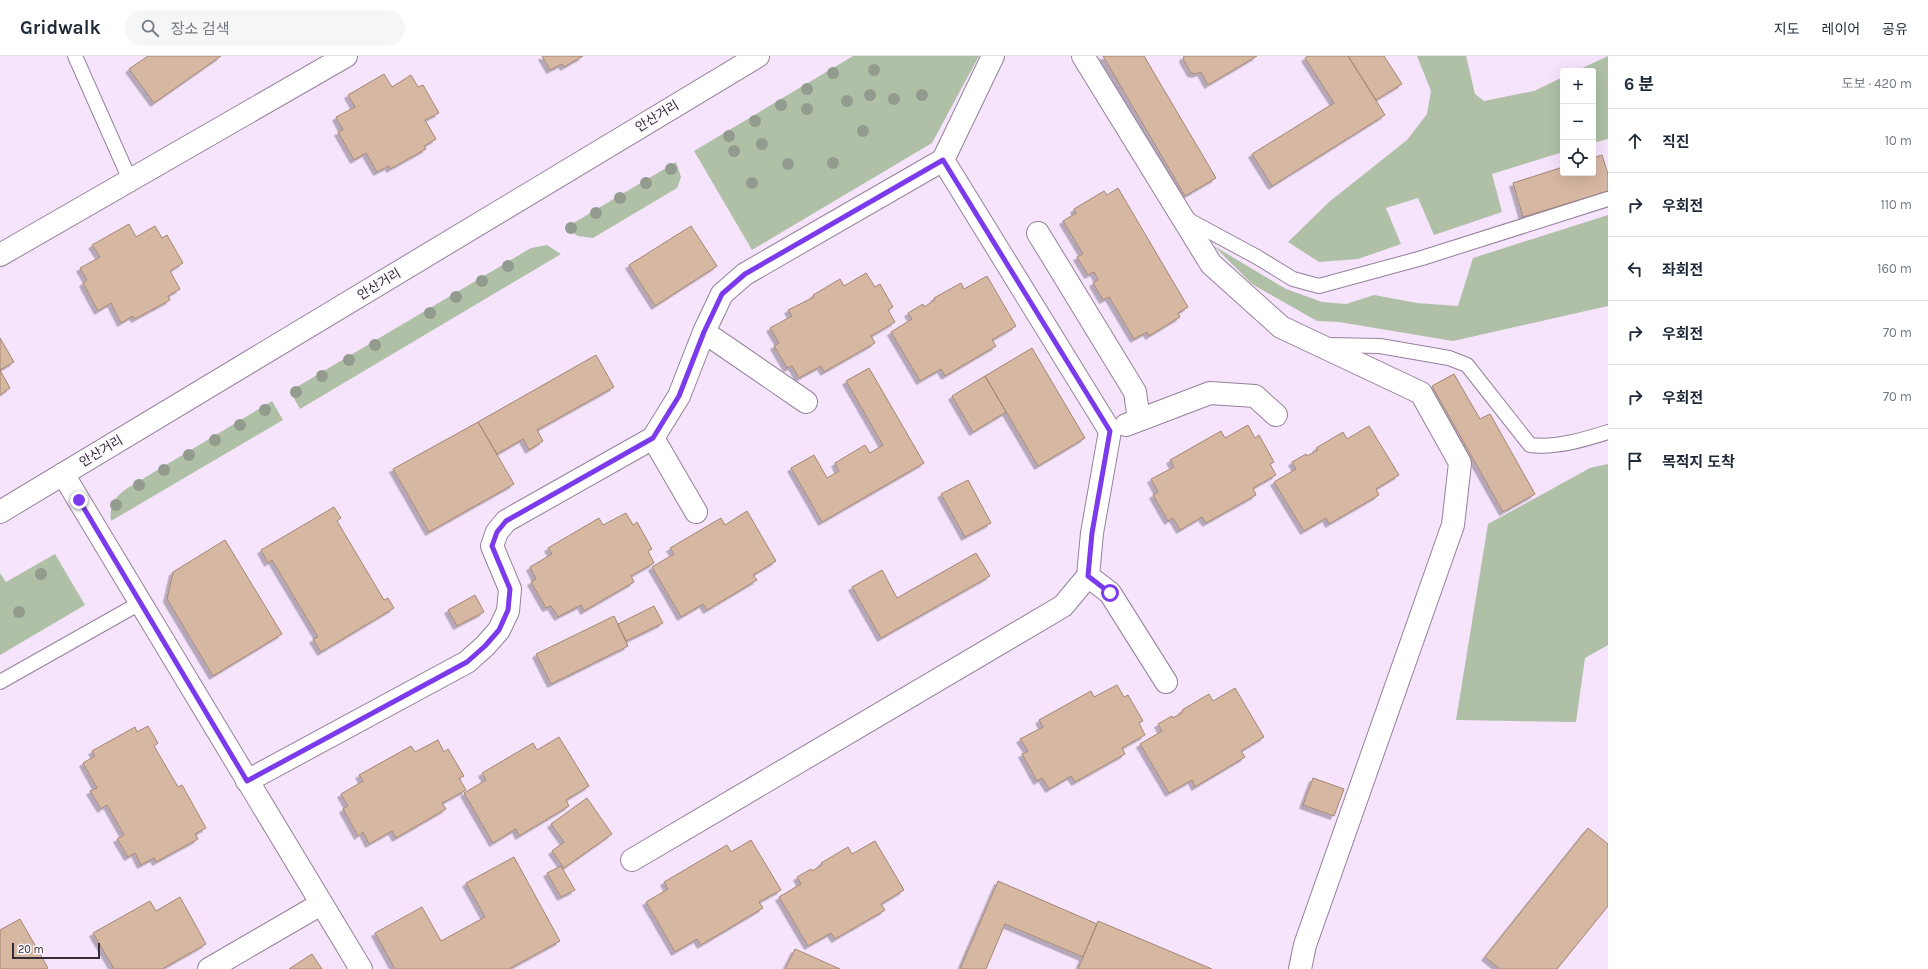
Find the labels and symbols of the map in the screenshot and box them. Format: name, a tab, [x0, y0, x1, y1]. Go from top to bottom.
street label: 안산거리	[633, 97, 681, 135]
street label: 안산거리	[355, 265, 403, 303]
street label: 안산거리	[77, 432, 125, 470]
route end	[70, 491, 88, 509]
route start	[1101, 584, 1119, 602]
scale bar	[12, 941, 100, 960]

